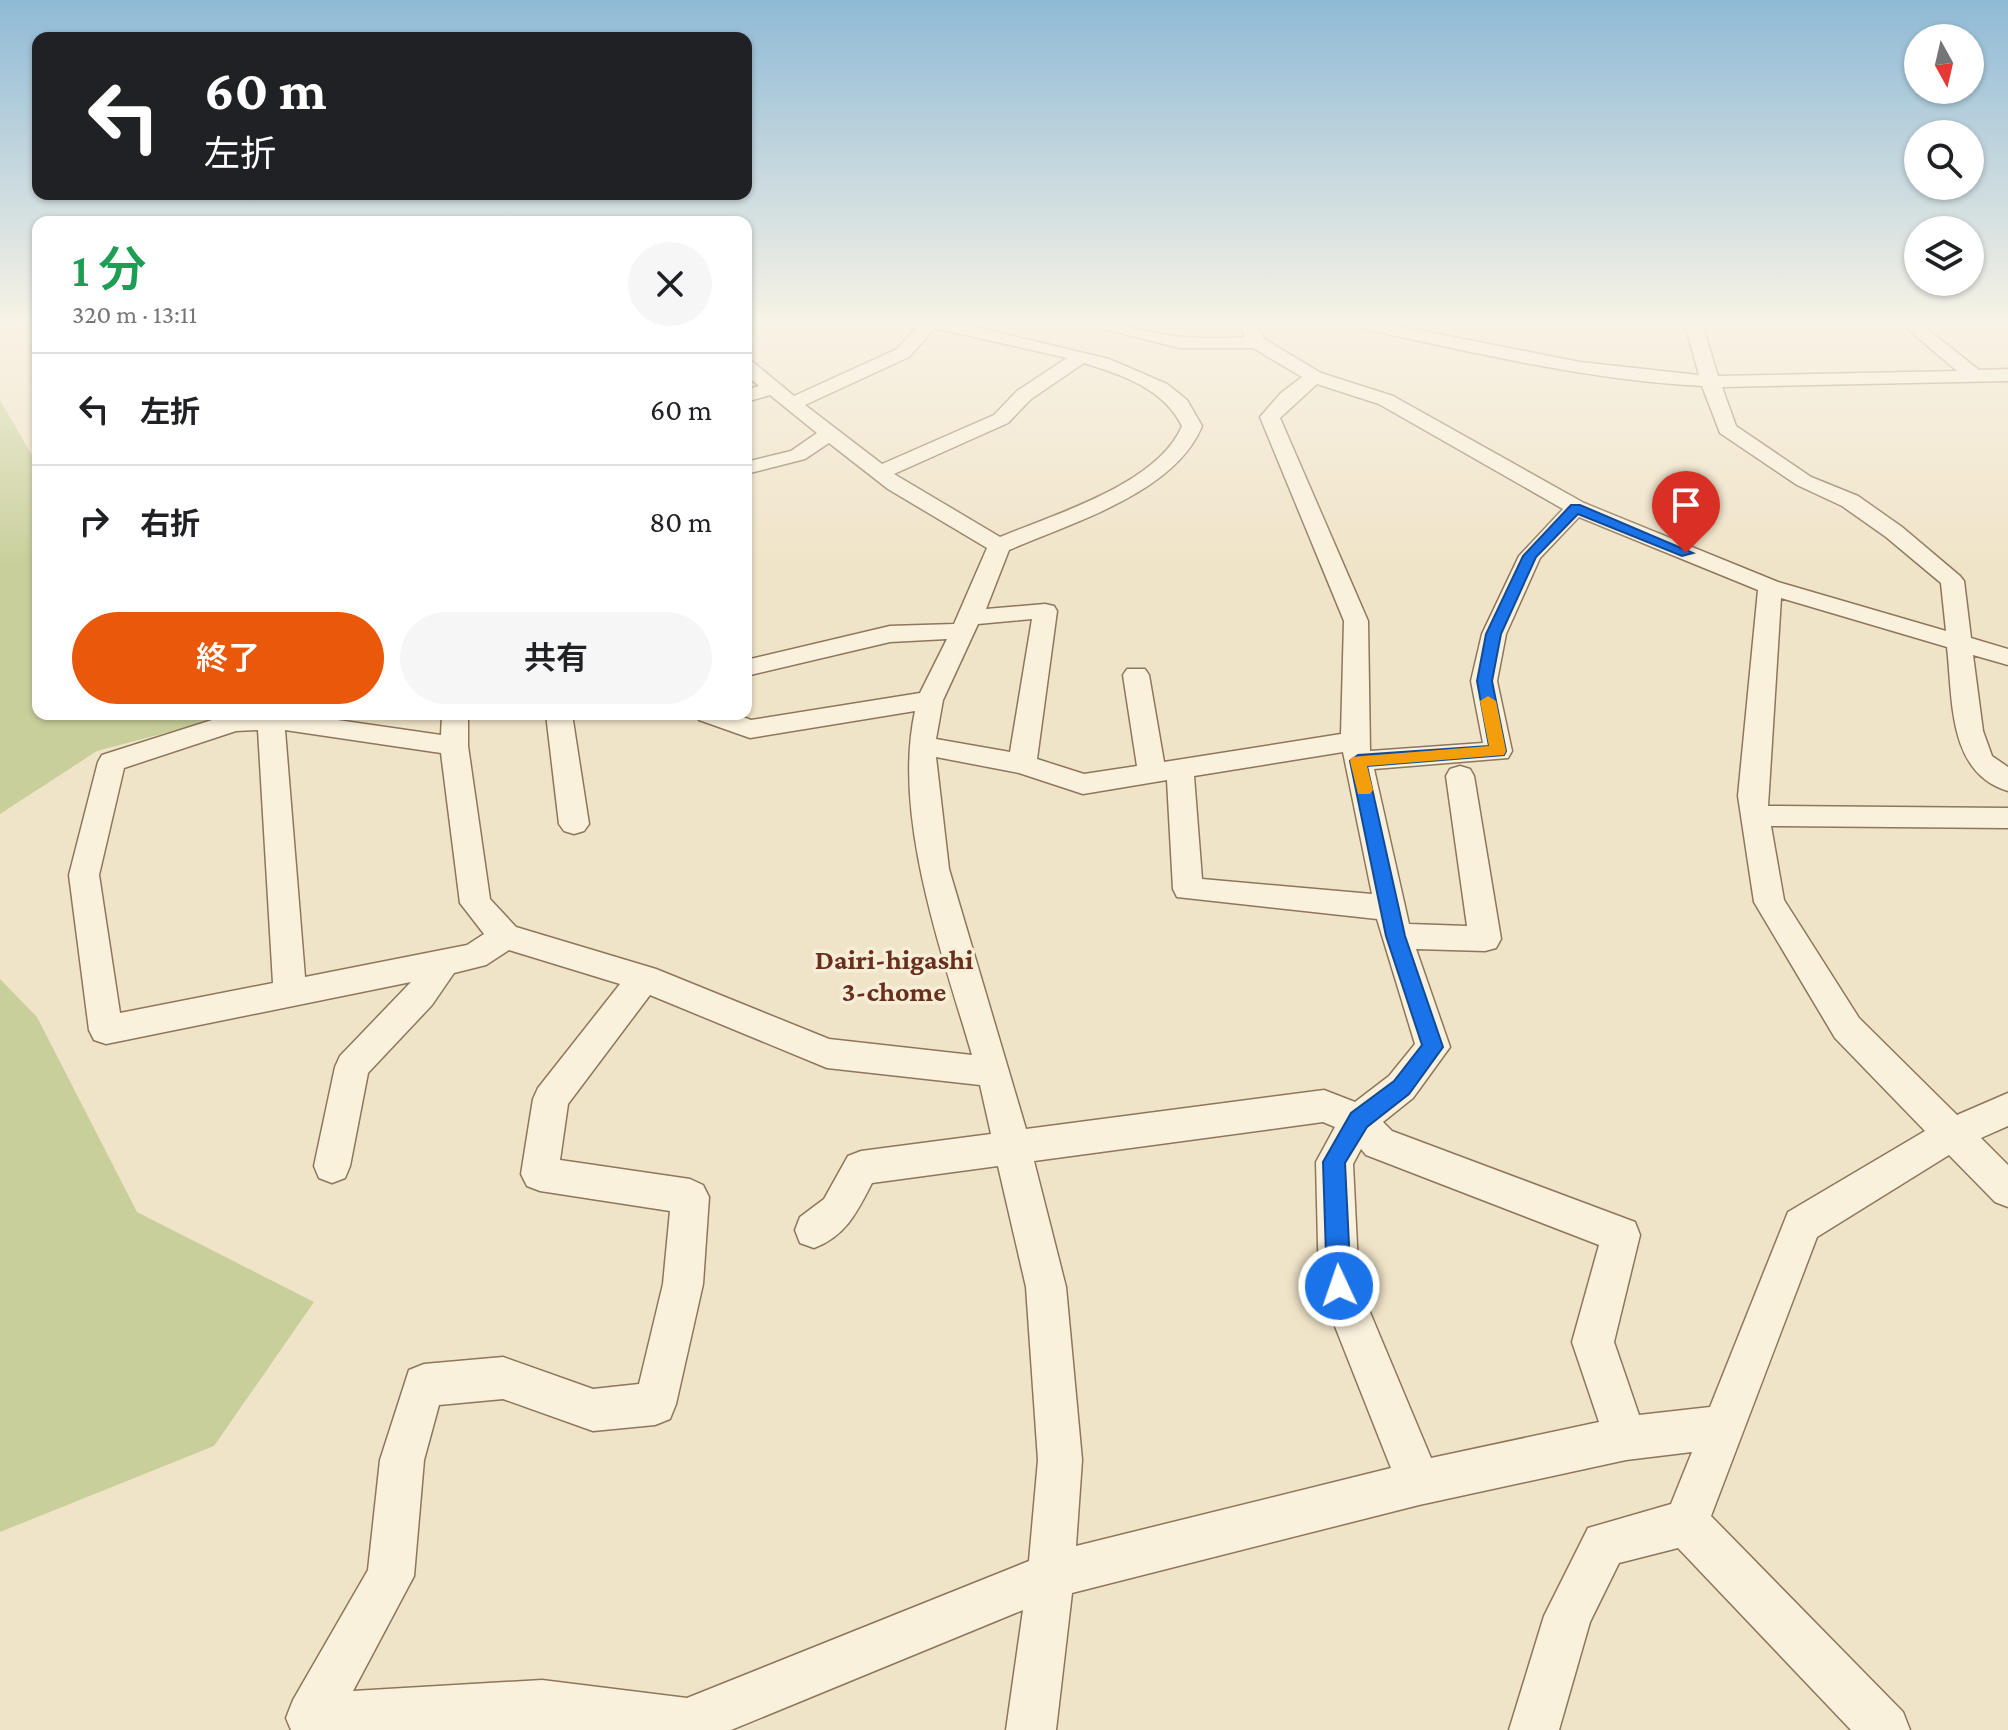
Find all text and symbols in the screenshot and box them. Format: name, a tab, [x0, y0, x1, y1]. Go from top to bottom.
north arrow	[1904, 24, 1984, 104]
map controls	[1904, 24, 1984, 296]
text: 60 m	[204, 59, 327, 121]
icon: left	[72, 64, 176, 168]
button: search	[1904, 120, 1984, 200]
text: 左折	[204, 134, 276, 174]
button: layers	[1904, 216, 1984, 296]
button: close	[628, 242, 712, 326]
text: 1 分	[72, 243, 146, 296]
text: 320 m · 13:11	[72, 300, 197, 329]
icon: left	[72, 387, 116, 431]
text: 60 m	[650, 393, 712, 426]
text: 左折	[140, 395, 200, 428]
pin	[1652, 471, 1720, 553]
icon: arrive	[1664, 483, 1708, 527]
icon: right	[72, 499, 116, 543]
text: 80 m	[649, 505, 712, 538]
text: 右折	[140, 507, 200, 540]
button: 終了	[72, 612, 384, 704]
button: 共有	[400, 612, 712, 704]
district label: Dairi-higashi 3-chome	[815, 944, 973, 1007]
position arrow	[1297, 1244, 1381, 1328]

